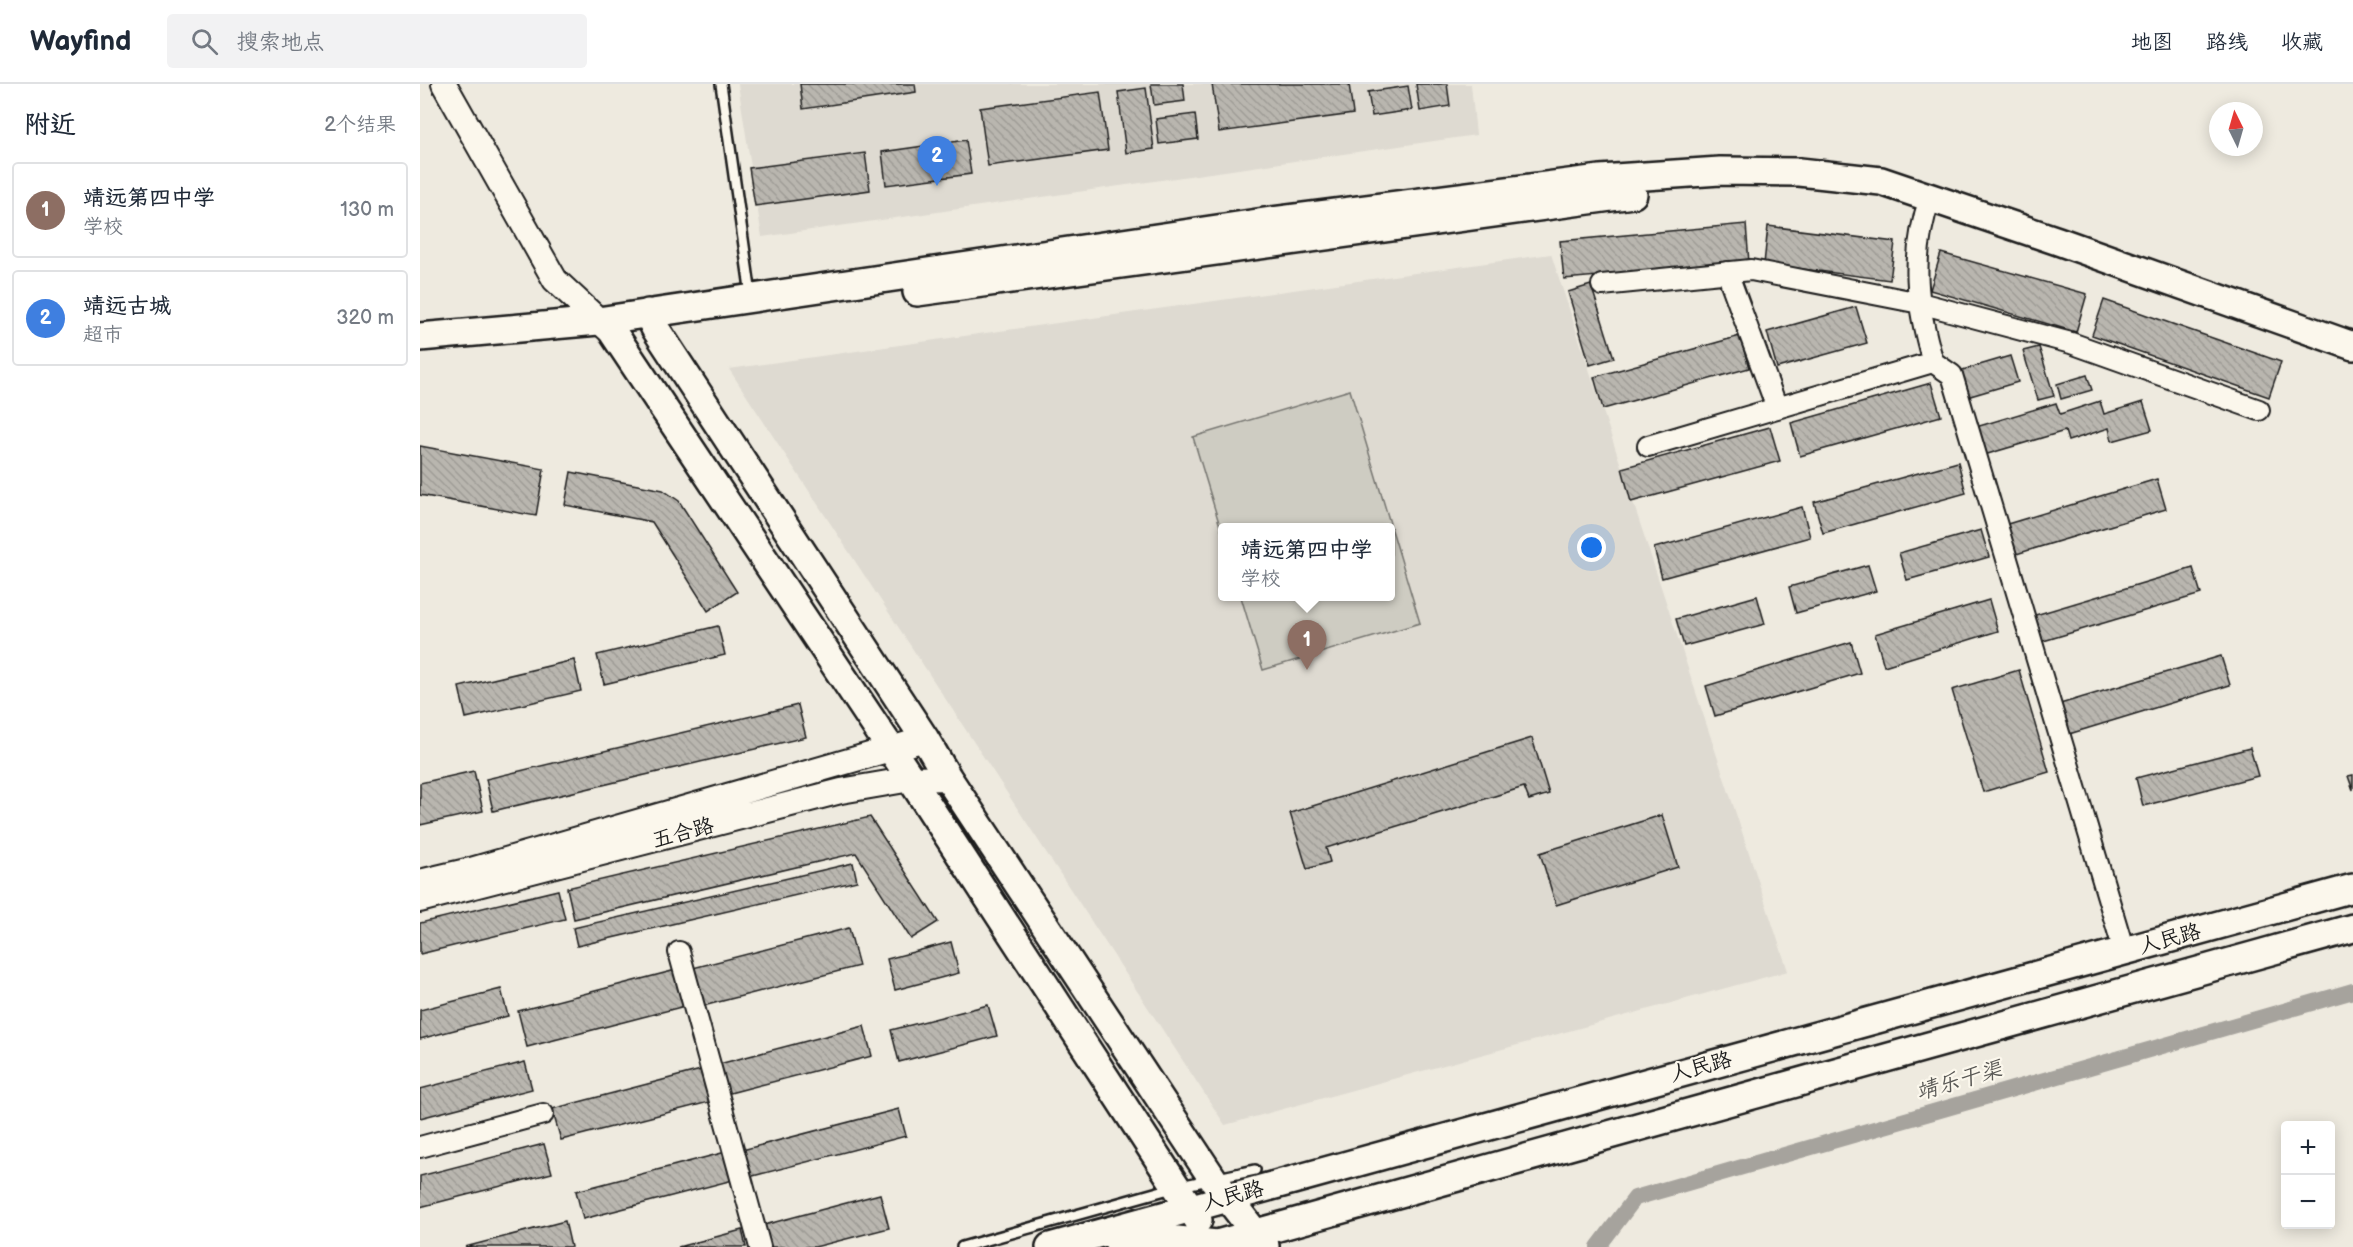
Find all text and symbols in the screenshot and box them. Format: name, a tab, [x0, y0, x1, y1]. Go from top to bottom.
search box	[167, 14, 587, 68]
text: Wayfind	[30, 25, 131, 58]
icon: search	[188, 25, 221, 58]
text: 搜索地点	[236, 29, 324, 56]
text: 地图	[2131, 30, 2173, 55]
text: 路线	[2206, 30, 2248, 55]
text: 收藏	[2281, 30, 2323, 55]
north arrow	[2209, 102, 2263, 156]
text: 附近	[24, 110, 76, 141]
text: 2个结果	[324, 113, 396, 137]
pin: 2	[918, 136, 956, 186]
text: 靖远第四中学	[83, 185, 215, 212]
text: 1	[41, 198, 50, 222]
text: 130 m	[340, 198, 394, 222]
text: 学校	[83, 215, 123, 239]
text: 靖远古城	[83, 293, 171, 320]
text: 2	[40, 306, 51, 330]
text: 320 m	[336, 306, 394, 330]
text: 超市	[83, 323, 123, 347]
popup	[1218, 523, 1395, 601]
your location	[1577, 533, 1606, 562]
text: 靖远第四中学	[1240, 537, 1373, 564]
text: 学校	[1240, 567, 1280, 591]
pin: 1	[1288, 620, 1326, 670]
street label: 五合路	[649, 813, 717, 853]
street label: 人民路	[2136, 919, 2204, 959]
street label: 人民路	[1667, 1047, 1735, 1087]
water label: 靖乐干渠	[1913, 1055, 2007, 1106]
map controls	[2281, 1121, 2335, 1229]
button: +	[2281, 1121, 2335, 1175]
button: −	[2281, 1175, 2335, 1229]
street label: 人民路	[1199, 1176, 1267, 1216]

